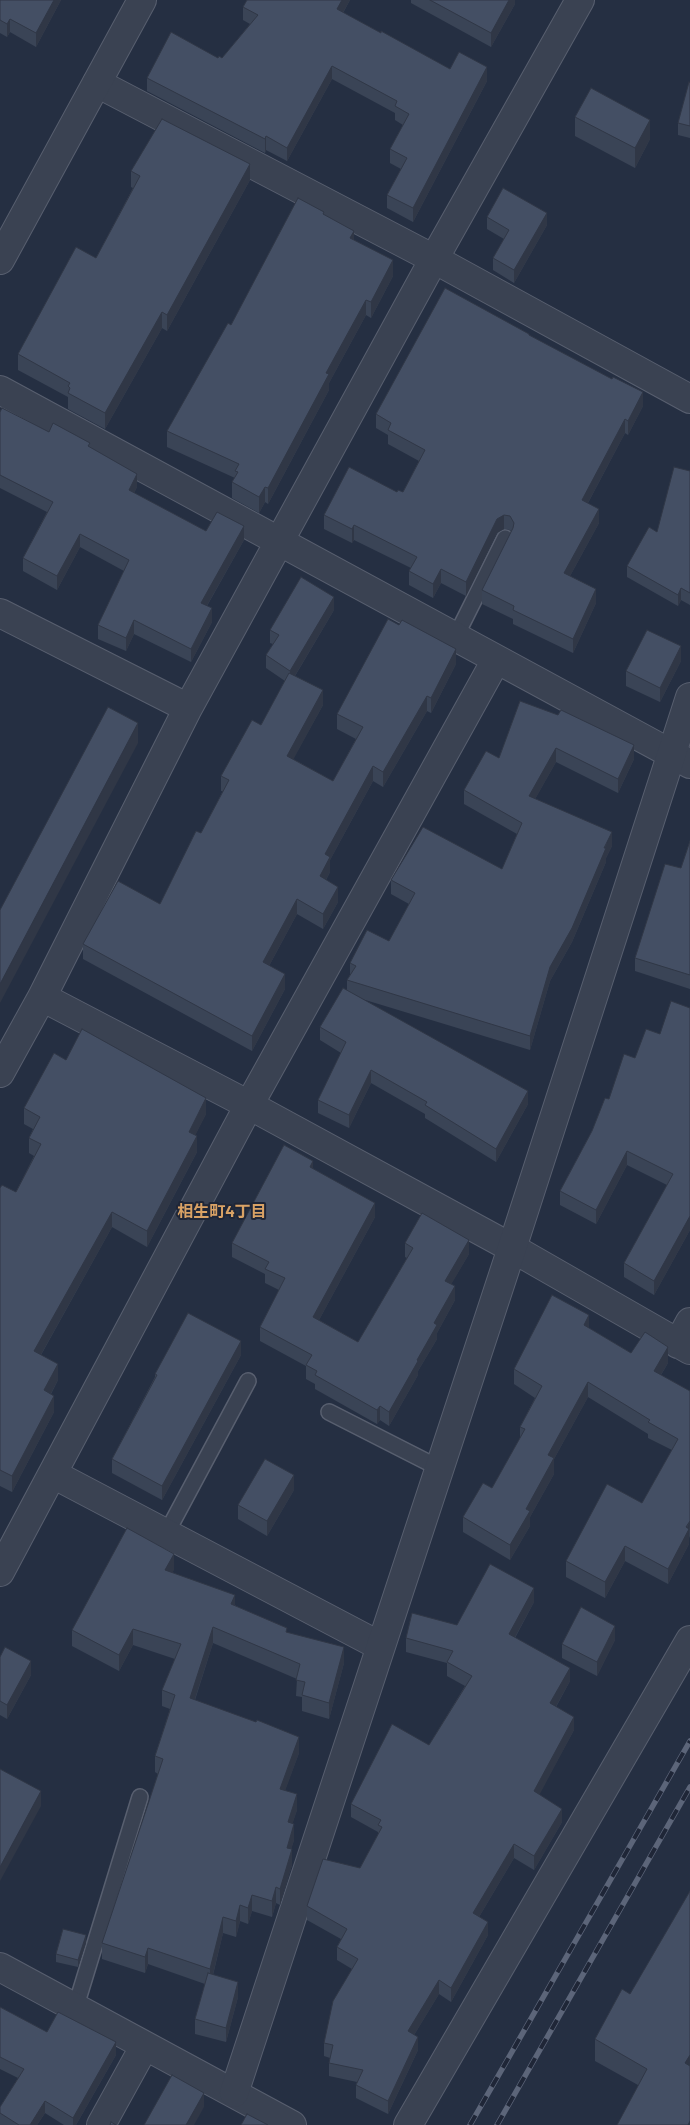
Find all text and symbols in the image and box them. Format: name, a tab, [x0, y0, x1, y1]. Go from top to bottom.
district label: 相生町4丁目	[177, 1202, 267, 1222]

